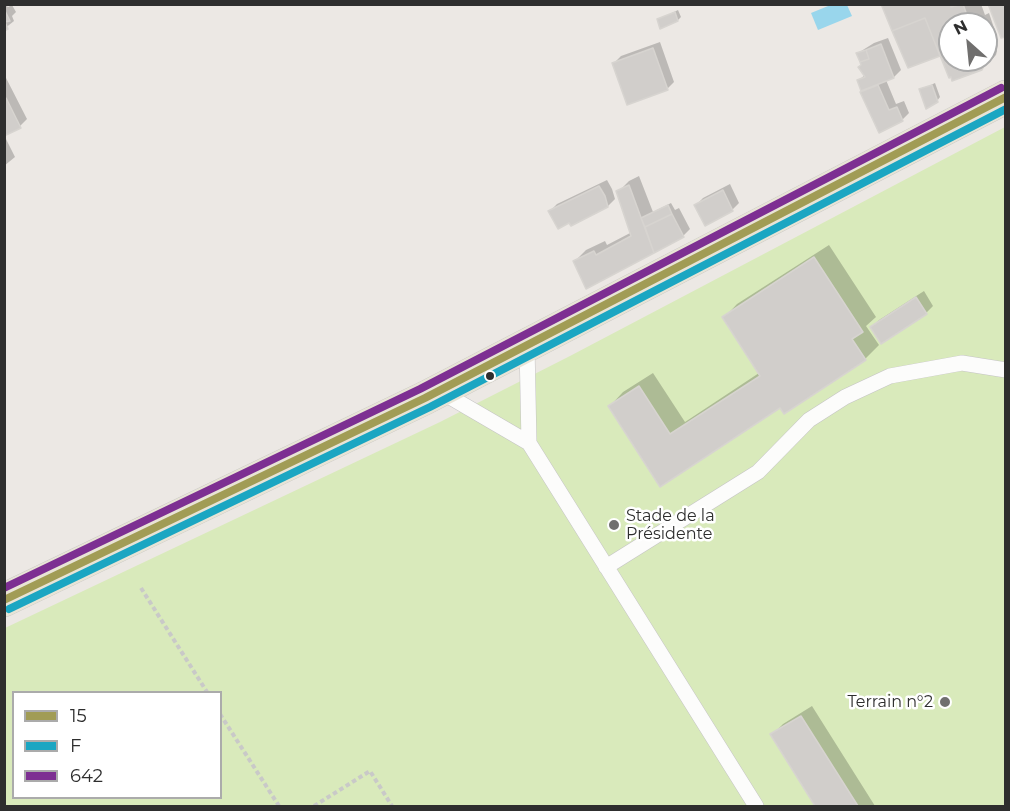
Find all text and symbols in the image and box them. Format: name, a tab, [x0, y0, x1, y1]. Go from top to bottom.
north arrow	[938, 12, 998, 72]
text: N	[950, 16, 971, 39]
unlabelled marker	[484, 370, 496, 382]
place label: Stade de la Présidente	[626, 506, 715, 544]
marker: Stade de la Présidente	[607, 518, 621, 532]
legend	[12, 691, 222, 799]
place label: Terrain n°2	[847, 692, 933, 712]
marker: Terrain n°2	[938, 695, 952, 709]
text: 15	[70, 705, 87, 727]
text: F	[70, 735, 81, 757]
text: 642	[70, 765, 103, 787]

